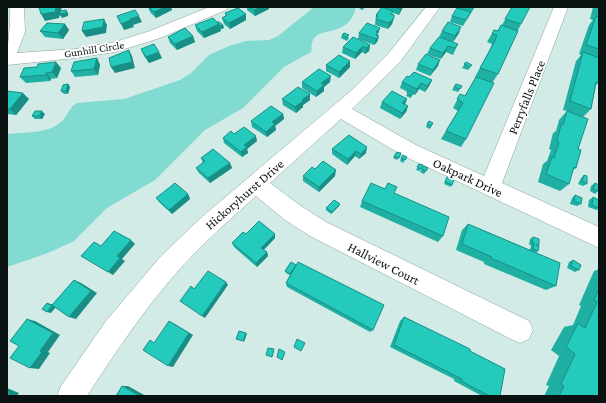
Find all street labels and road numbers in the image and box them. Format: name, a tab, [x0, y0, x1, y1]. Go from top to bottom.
street label: Gunhill Circle	[63, 38, 125, 60]
street label: Perryfalls Place	[505, 58, 548, 136]
street label: Oakpark Drive	[431, 155, 505, 200]
street label: Hickoryhurst Drive	[202, 156, 287, 233]
street label: Hallview Court	[345, 239, 423, 288]

